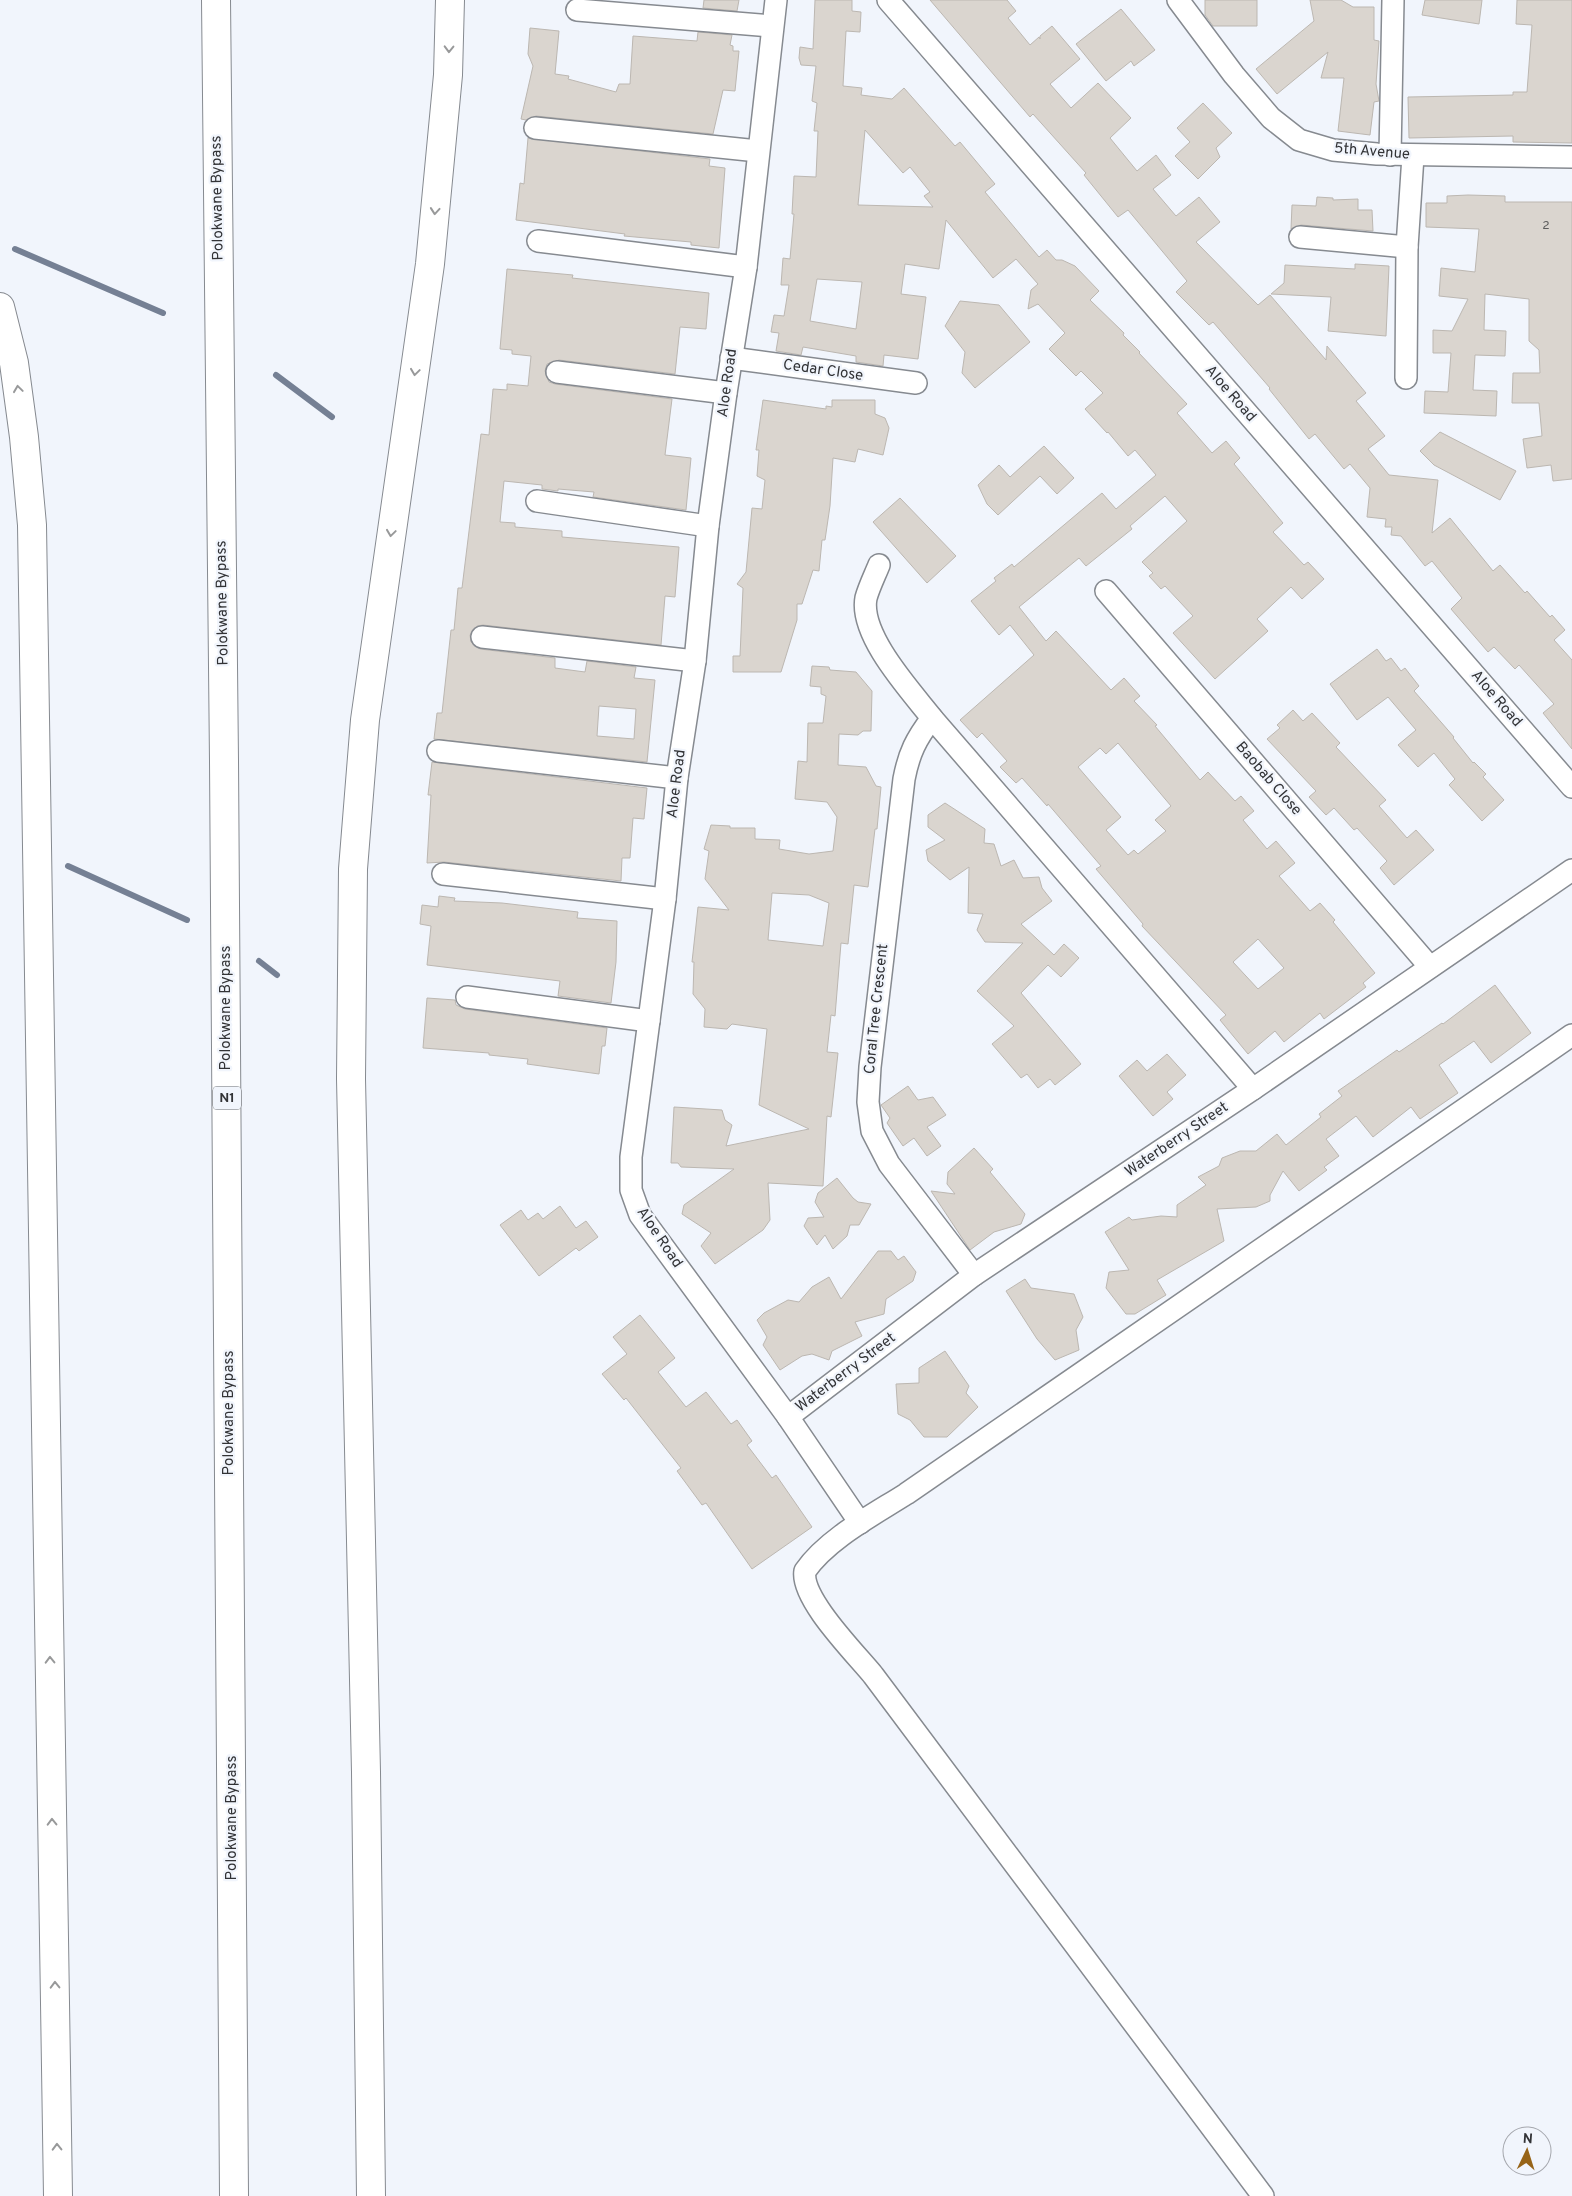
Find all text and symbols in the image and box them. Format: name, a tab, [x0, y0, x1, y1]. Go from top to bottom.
one-way arrow	[444, 45, 454, 53]
street label: Polokwane Bypass	[207, 135, 229, 261]
street label: 5th Avenue	[1333, 139, 1411, 165]
one-way arrow	[430, 207, 441, 215]
house number: 2	[1542, 218, 1550, 234]
street label: Aloe Road	[714, 347, 742, 419]
street label: Cedar Close	[782, 356, 864, 386]
street label: Aloe Road	[1200, 362, 1260, 426]
one-way arrow	[410, 367, 420, 376]
one-way arrow	[13, 384, 24, 392]
one-way arrow	[387, 528, 397, 537]
street label: Polokwane Bypass	[212, 540, 234, 666]
street label: Aloe Road	[1466, 667, 1526, 731]
street label: Baobab Close	[1231, 738, 1305, 820]
street label: Aloe Road	[663, 749, 691, 819]
street label: Coral Tree Crescent	[861, 943, 893, 1075]
street label: Polokwane Bypass	[217, 946, 236, 1070]
road number: N1	[213, 1086, 241, 1110]
street label: Waterberry Street	[1122, 1098, 1232, 1182]
street label: Aloe Road	[632, 1204, 686, 1272]
street label: Waterberry Street	[792, 1329, 900, 1417]
street label: Polokwane Bypass	[220, 1351, 239, 1475]
one-way arrow	[45, 1656, 55, 1664]
street label: Polokwane Bypass	[223, 1756, 242, 1880]
one-way arrow	[47, 1818, 57, 1826]
one-way arrow	[50, 1981, 60, 1988]
north arrow	[1502, 2126, 1552, 2176]
text: N	[1522, 2131, 1533, 2148]
one-way arrow	[52, 2143, 62, 2151]

